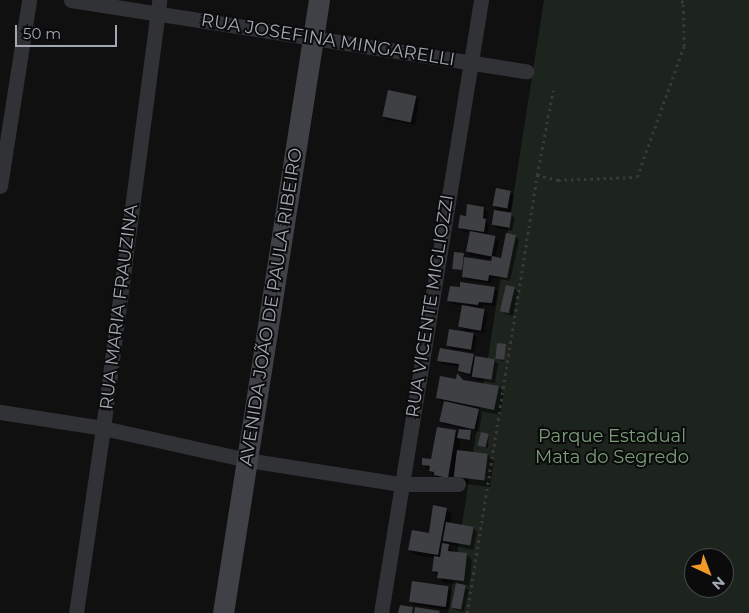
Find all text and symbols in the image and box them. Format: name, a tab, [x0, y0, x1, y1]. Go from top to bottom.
street label: RUA JOSEFINA MINGARELLI	[200, 9, 456, 71]
scale bar	[18, 15, 120, 47]
text: 50 m	[23, 24, 61, 43]
street label: AVENIDA JOÃO DE PAULA RIBEIRO	[235, 146, 307, 468]
street label: RUA VICENTE MIGLIOZZI	[402, 193, 458, 419]
street label: RUA MARIA FRAUZINA	[96, 203, 142, 411]
park label: Parque Estadual Mata do Segredo	[535, 426, 689, 468]
north arrow	[684, 548, 734, 598]
text: N	[708, 573, 729, 594]

